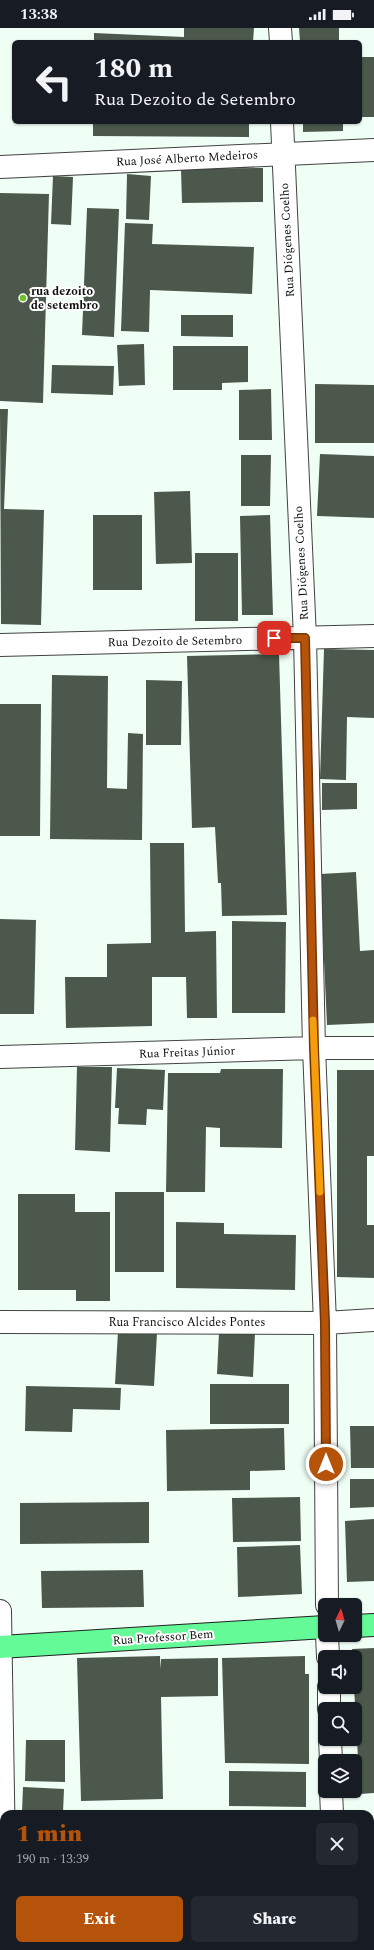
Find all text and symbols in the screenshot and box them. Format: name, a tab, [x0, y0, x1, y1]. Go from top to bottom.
text: 13:38	[20, 3, 58, 26]
text: 180 m	[94, 47, 173, 90]
icon: left	[28, 56, 80, 108]
text: Rua Dezoito de Setembro	[94, 86, 296, 113]
street label: Rua José Alberto Medeiros	[116, 145, 258, 172]
street label: Rua Diógenes Coelho	[275, 182, 300, 298]
place label: rua dezoito de setembro	[31, 282, 98, 315]
marker: rua dezoito de setembro	[18, 293, 28, 303]
street label: Rua Diógenes Coelho	[289, 505, 314, 621]
pin	[257, 621, 291, 655]
icon: arrive	[263, 627, 285, 649]
street label: Rua Dezoito de Setembro	[108, 631, 242, 652]
street label: Rua Freitas Júnior	[139, 1041, 236, 1064]
street label: Rua Francisco Alcides Pontes	[109, 1313, 265, 1332]
position arrow	[305, 1443, 347, 1485]
north arrow	[318, 1598, 362, 1642]
map controls	[318, 1598, 362, 1798]
street label: Rua Professor Bem	[112, 1625, 214, 1650]
button: sound	[318, 1650, 362, 1694]
button: search	[318, 1702, 362, 1746]
button: layers	[318, 1754, 362, 1798]
text: 1 min	[16, 1816, 82, 1852]
button: close	[316, 1823, 358, 1865]
text: 190 m · 13:39	[16, 1849, 89, 1869]
button: Exit	[16, 1896, 183, 1942]
button: Share	[191, 1896, 358, 1942]

